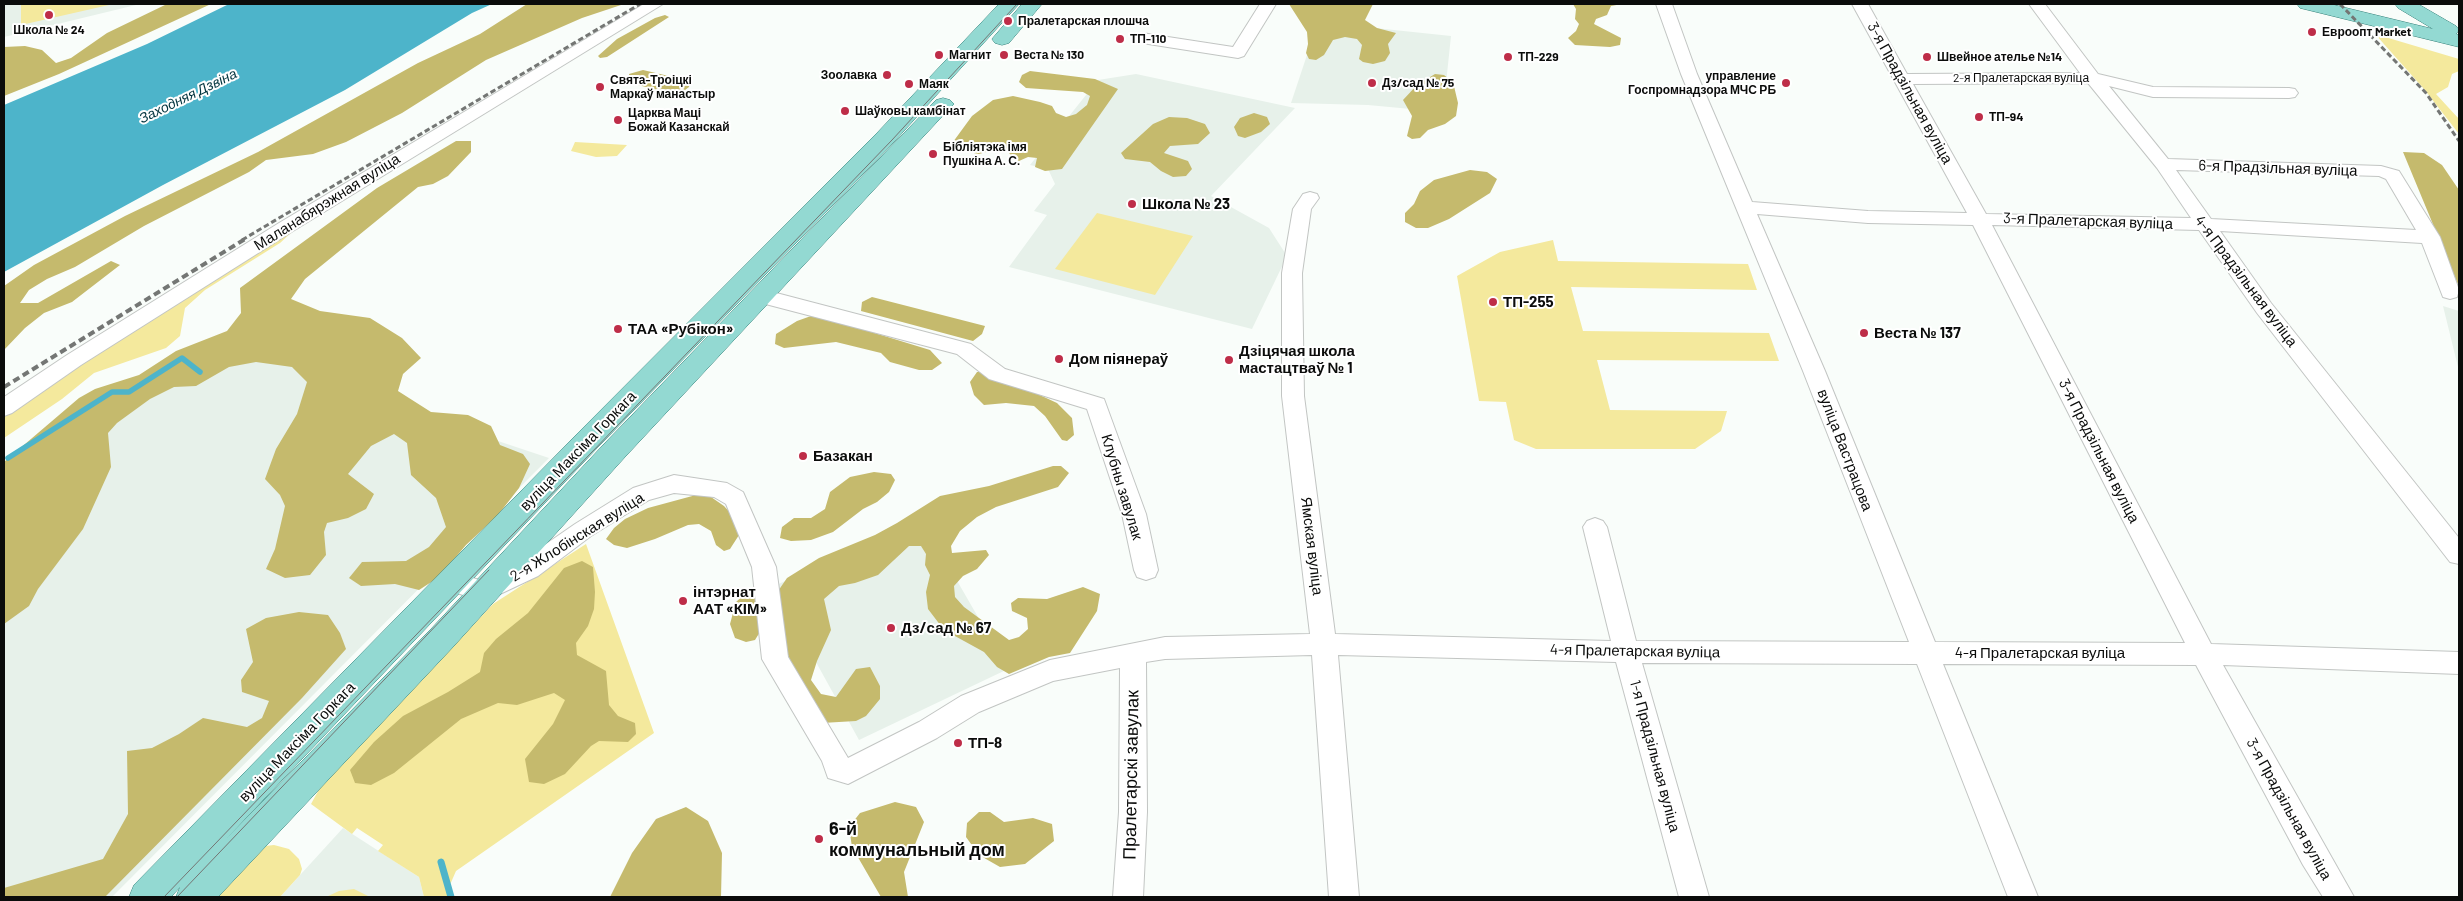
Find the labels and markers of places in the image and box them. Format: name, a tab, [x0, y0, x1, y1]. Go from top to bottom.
marker: Школа № 24	[43, 9, 55, 21]
place label: Пралетарская плошча	[1018, 14, 1149, 28]
marker: Пралетарская плошча	[1002, 15, 1014, 27]
place label: Школа № 24	[13, 23, 85, 37]
place label: Евроопт Market	[2322, 25, 2411, 39]
marker: Евроопт Market	[2306, 26, 2318, 38]
place label: ТП-110	[1130, 32, 1166, 46]
marker: ТП-110	[1114, 33, 1126, 45]
place label: Магнит	[949, 48, 991, 62]
place label: Веста № 130	[1014, 48, 1084, 62]
marker: Магнит	[933, 49, 945, 61]
marker: Веста № 130	[998, 49, 1010, 61]
place label: ТП-229	[1518, 50, 1559, 64]
place label: Швейное ателье №14	[1937, 50, 2062, 64]
marker: ТП-229	[1502, 51, 1514, 63]
marker: Швейное ателье №14	[1921, 51, 1933, 63]
place label: Зоолавка	[821, 68, 877, 82]
marker: Зоолавка	[881, 69, 893, 81]
place label: управление Госпромнадзора МЧС РБ	[1628, 69, 1776, 97]
place label: Свята-Троіцкі Маркаў манастыр	[610, 73, 715, 101]
place label: Дз/сад № 75	[1382, 76, 1454, 90]
place label: Маяк	[919, 77, 949, 91]
marker: Дз/сад № 75	[1366, 77, 1378, 89]
marker: управление Госпромнадзора МЧС РБ	[1780, 77, 1792, 89]
marker: Маяк	[903, 78, 915, 90]
marker: Свята-Троіцкі Маркаў манастыр	[594, 81, 606, 93]
place label: Шаўковы камбінат	[855, 104, 966, 118]
marker: Шаўковы камбінат	[839, 105, 851, 117]
place label: Царква Маці Божай Казанскай	[628, 106, 730, 134]
place label: ТП-94	[1989, 110, 2023, 124]
marker: ТП-94	[1973, 111, 1985, 123]
marker: Царква Маці Божай Казанскай	[612, 114, 624, 126]
place label: Бібліятэка імя Пушкіна А. С.	[943, 140, 1027, 168]
marker: Бібліятэка імя Пушкіна А. С.	[927, 148, 939, 160]
place label: Школа № 23	[1142, 195, 1230, 213]
marker: Школа № 23	[1126, 198, 1138, 210]
place label: ТП-255	[1503, 293, 1554, 311]
marker: ТП-255	[1487, 296, 1499, 308]
place label: ТАА «Рубікон»	[628, 320, 733, 338]
marker: ТАА «Рубікон»	[612, 323, 624, 335]
place label: Веста № 137	[1874, 324, 1961, 342]
marker: Веста № 137	[1858, 327, 1870, 339]
place label: Дзіцячая школа мастацтваў № 1	[1239, 342, 1355, 377]
place label: Дом піянераў	[1069, 350, 1168, 368]
marker: Дом піянераў	[1053, 353, 1065, 365]
marker: Дзіцячая школа мастацтваў № 1	[1223, 354, 1235, 366]
place label: Базакан	[813, 447, 873, 465]
marker: Базакан	[797, 450, 809, 462]
place label: інтэрнат ААТ «КІМ»	[693, 583, 767, 618]
marker: інтэрнат ААТ «КІМ»	[677, 595, 689, 607]
place label: Дз/сад № 67	[901, 619, 991, 637]
marker: Дз/сад № 67	[885, 622, 897, 634]
place label: ТП-8	[968, 734, 1002, 752]
marker: ТП-8	[952, 737, 964, 749]
place label: 6-й коммунальный дом	[829, 818, 1005, 861]
marker: 6-й коммунальный дом	[813, 833, 825, 845]

